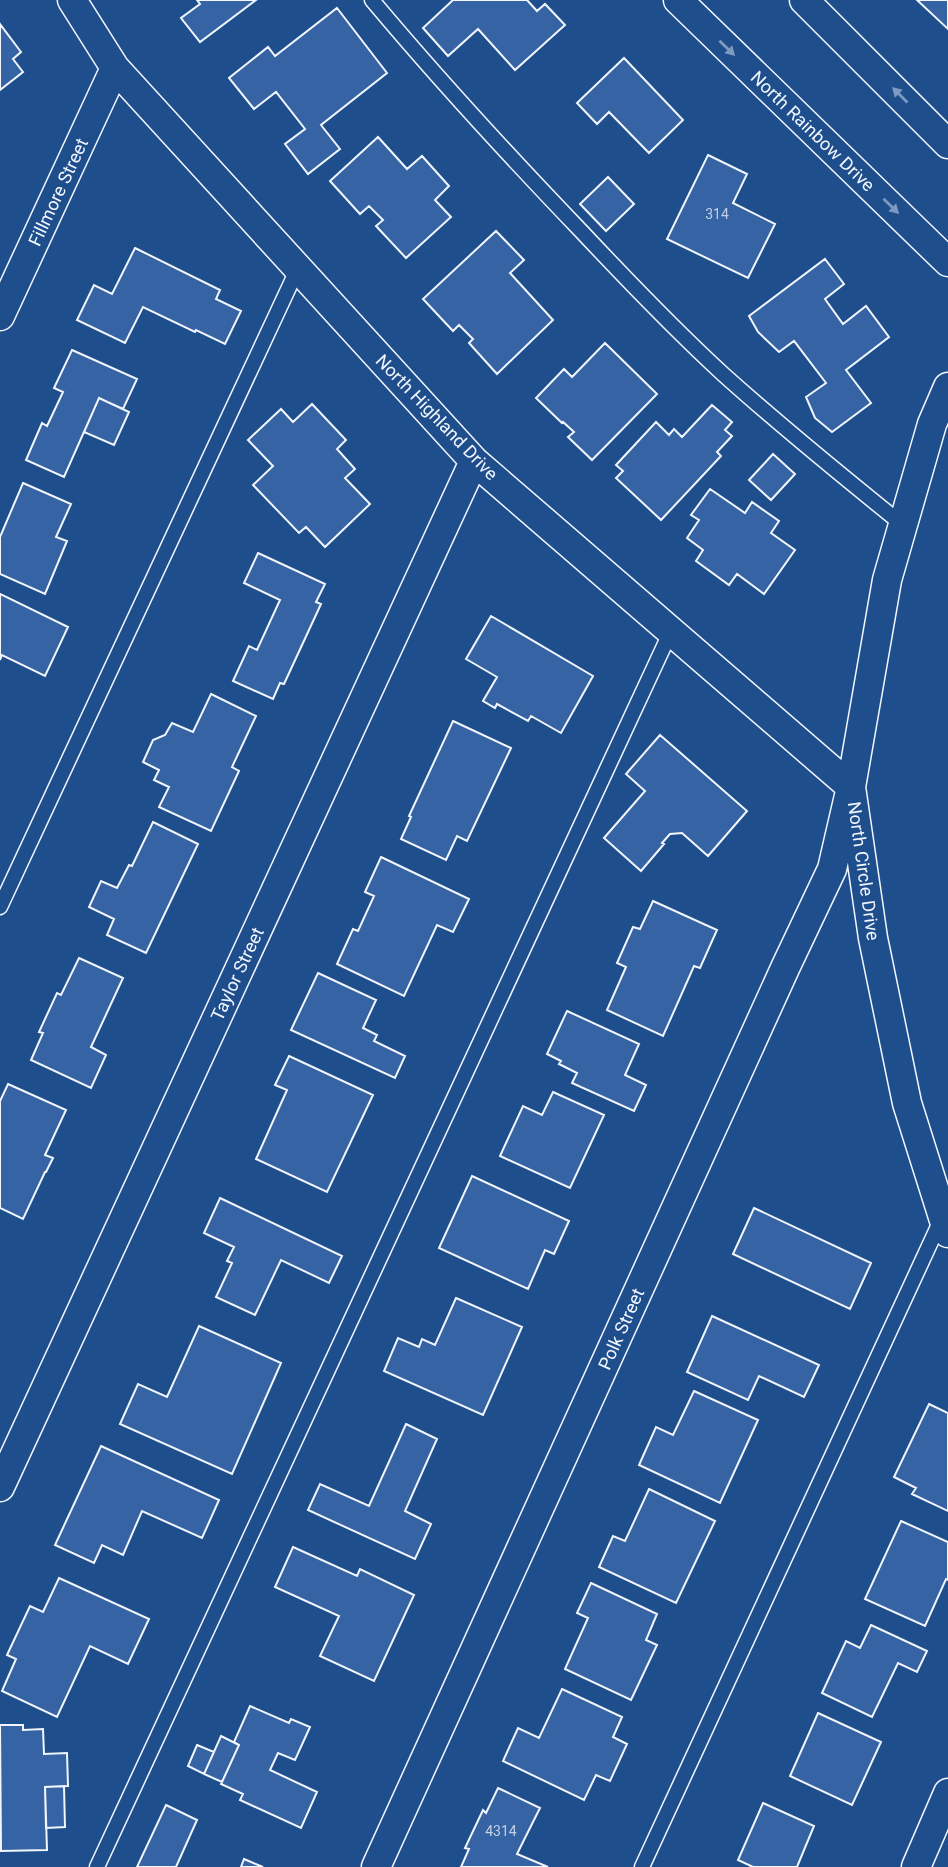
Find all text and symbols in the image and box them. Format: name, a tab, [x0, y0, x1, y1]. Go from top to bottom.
one-way arrow	[718, 40, 735, 56]
street label: North Rainbow Drive	[747, 67, 879, 195]
one-way arrow	[891, 87, 908, 104]
street label: Fillmore Street	[24, 135, 92, 249]
one-way arrow	[882, 198, 899, 215]
house number: 314	[705, 206, 729, 222]
street label: North Highland Drive	[372, 350, 502, 484]
street label: North Circle Drive	[844, 800, 884, 942]
street label: Taylor Street	[206, 924, 268, 1024]
street label: Polk Street	[594, 1285, 648, 1373]
house number: 4314	[485, 1823, 517, 1839]

